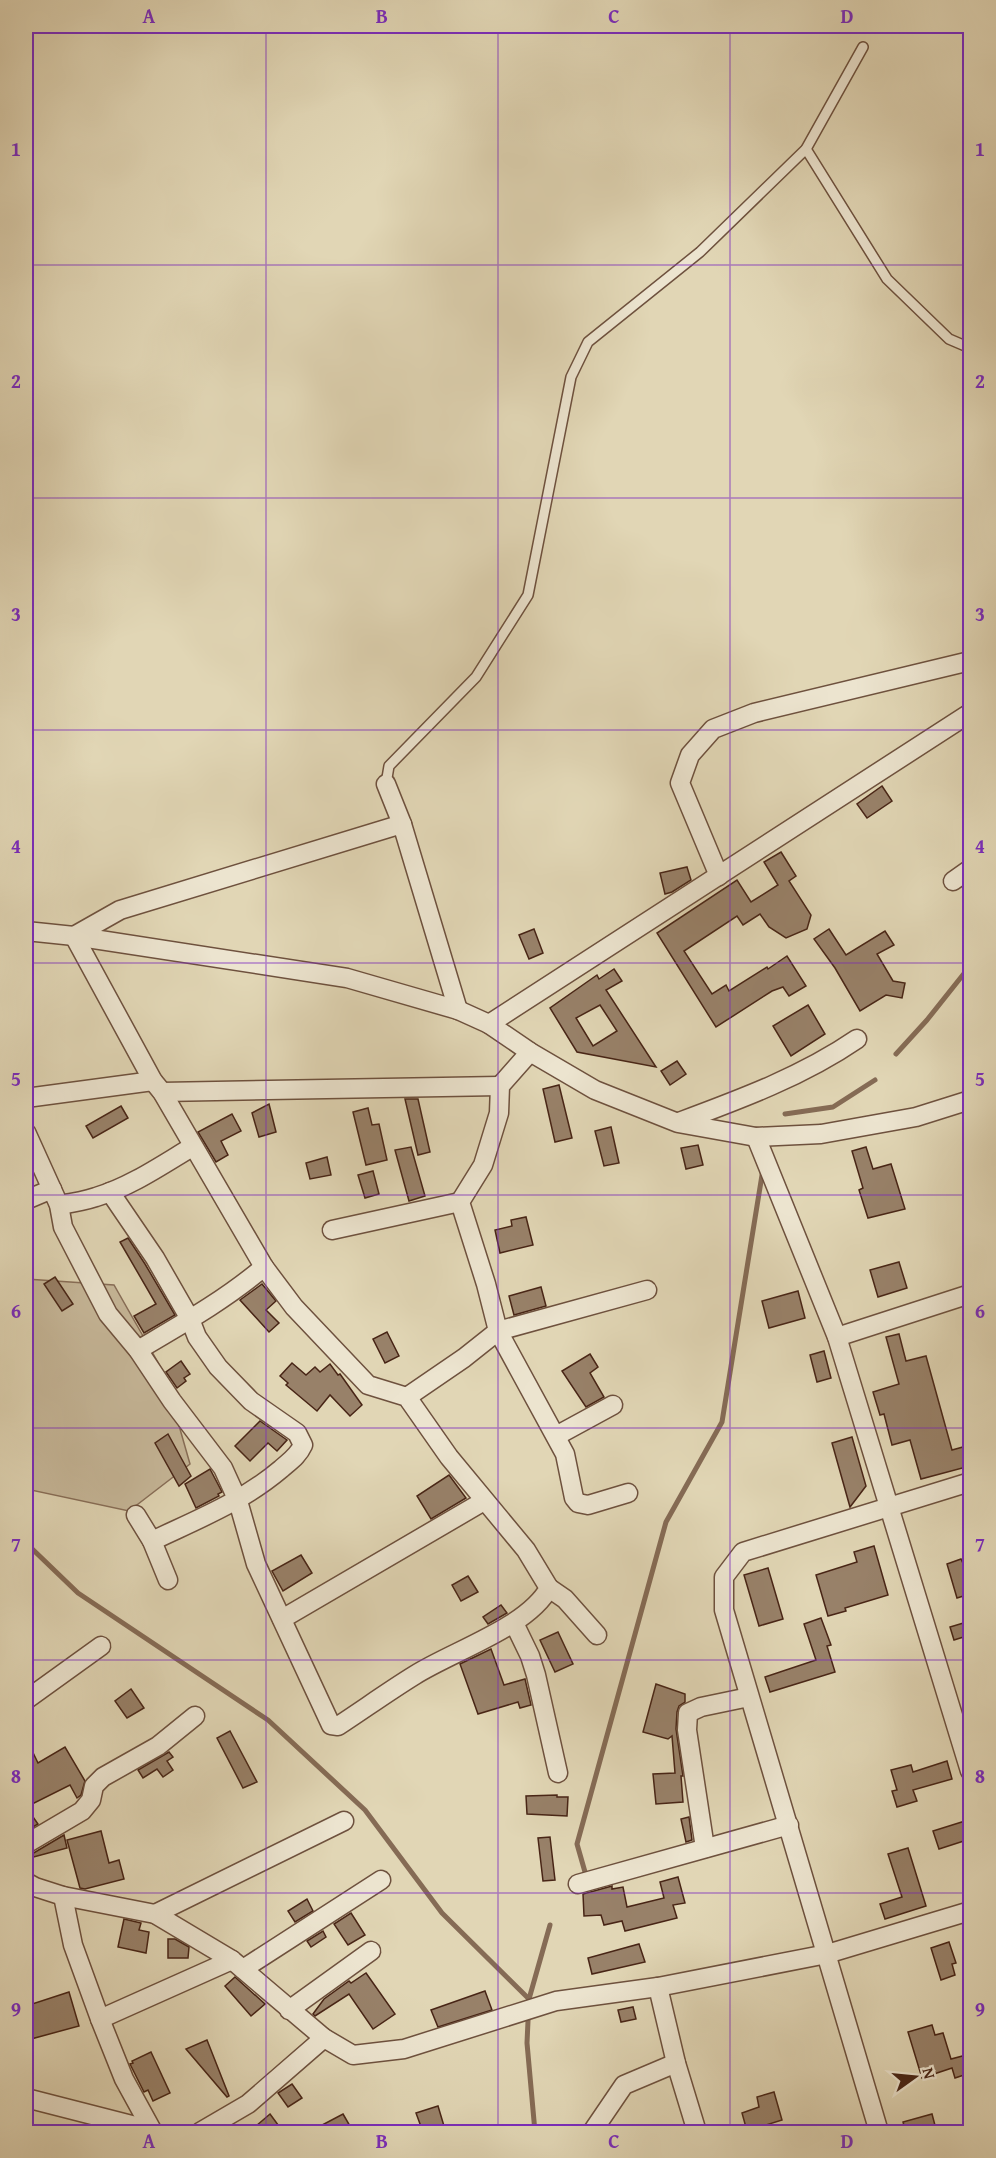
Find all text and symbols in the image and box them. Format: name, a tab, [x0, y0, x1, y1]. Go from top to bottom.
text: A	[143, 1, 156, 30]
text: B	[376, 1, 388, 30]
text: C	[608, 1, 620, 30]
text: D	[840, 1, 854, 30]
text: 1	[11, 134, 21, 163]
text: 1	[975, 134, 985, 163]
text: 2	[11, 366, 21, 395]
text: 2	[975, 366, 985, 395]
text: 3	[11, 599, 21, 628]
text: 3	[975, 599, 985, 628]
text: 4	[11, 831, 21, 860]
text: 4	[975, 831, 985, 860]
text: 5	[11, 1064, 21, 1093]
text: 5	[975, 1064, 985, 1093]
text: 6	[11, 1296, 21, 1325]
text: 6	[975, 1296, 985, 1325]
text: 7	[11, 1529, 21, 1558]
text: 7	[975, 1529, 985, 1558]
text: 8	[11, 1761, 21, 1790]
text: 8	[975, 1761, 985, 1790]
text: 9	[11, 1994, 21, 2023]
text: 9	[975, 1994, 985, 2023]
north arrow	[885, 2047, 945, 2107]
text: N	[917, 2065, 943, 2082]
text: A	[143, 2126, 156, 2155]
text: B	[376, 2126, 388, 2155]
text: C	[608, 2126, 620, 2155]
text: D	[840, 2126, 854, 2155]

